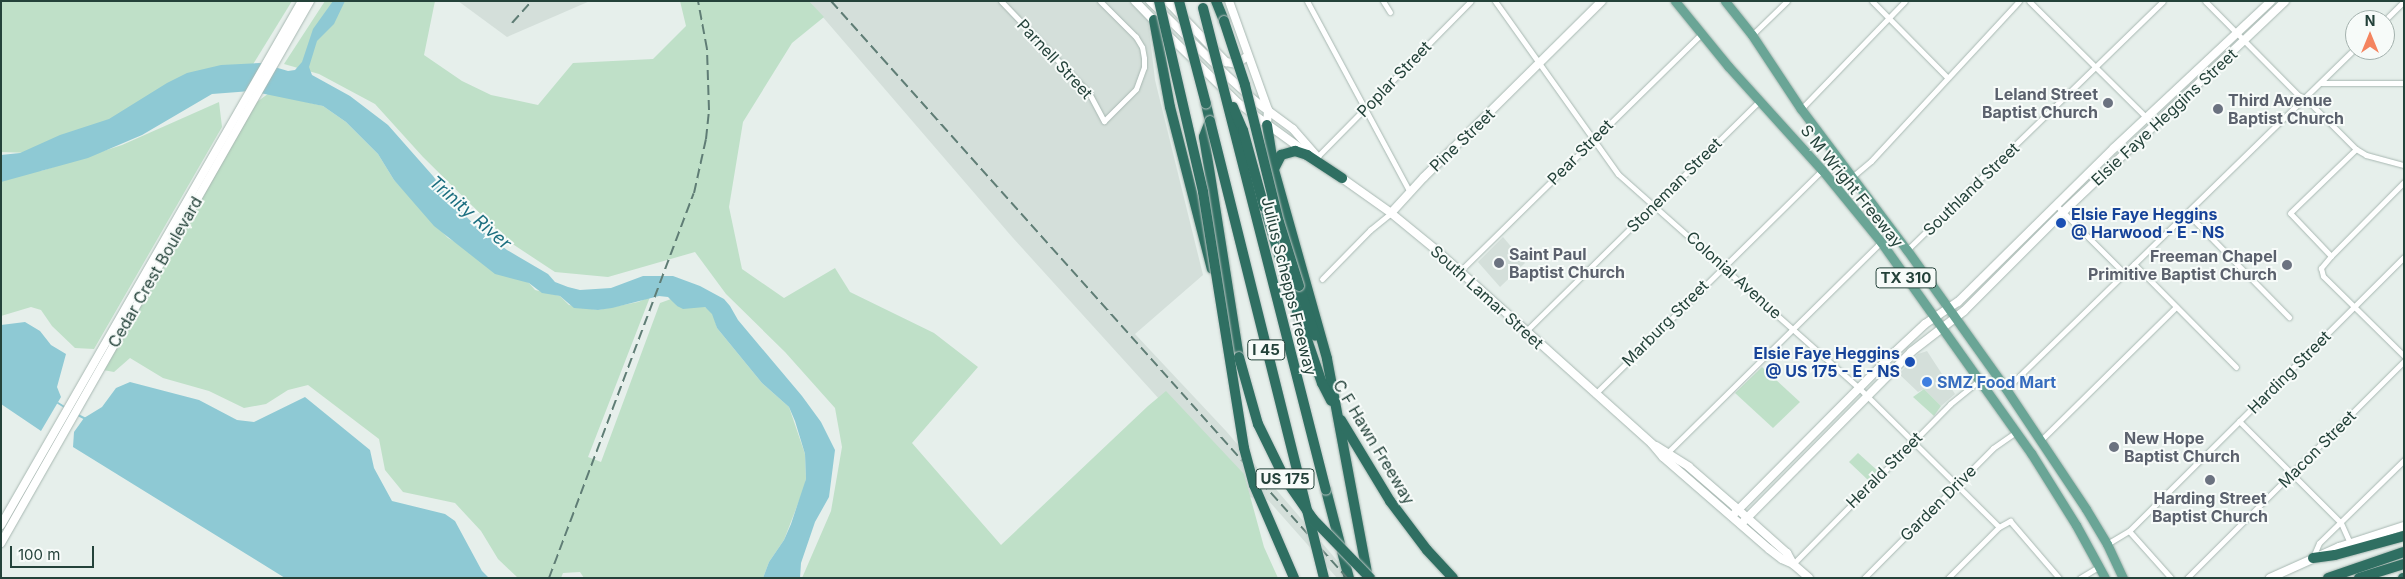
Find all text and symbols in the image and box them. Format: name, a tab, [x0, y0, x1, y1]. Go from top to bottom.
north arrow	[2345, 10, 2395, 60]
text: N	[2365, 12, 2375, 29]
street label: Parnell Street	[1013, 15, 1097, 103]
street label: Poplar Street	[1353, 37, 1435, 121]
street label: Elsie Faye Heggins Street	[2087, 44, 2241, 190]
place label: Leland Street Baptist Church	[1982, 84, 2098, 122]
place label: Third Avenue Baptist Church	[2228, 90, 2344, 128]
marker: Leland Street Baptist Church	[2102, 97, 2114, 109]
marker: Third Avenue Baptist Church	[2212, 103, 2224, 115]
street label: Pine Street	[1426, 104, 1498, 176]
street label: Pear Street	[1543, 115, 1617, 189]
street label: S M Wright Freeway	[1797, 121, 1907, 251]
street label: Stoneman Street	[1623, 134, 1725, 236]
street label: Southland Street	[1919, 138, 2023, 240]
water label: Trinity River	[425, 172, 515, 254]
street label: Cedar Crest Boulevard	[104, 193, 206, 351]
street label: Julius Schepps Freeway	[1257, 195, 1321, 377]
place label: Elsie Faye Heggins @ Harwood - E - NS	[2071, 204, 2225, 242]
marker: Elsie Faye Heggins @ Harwood - E - NS	[2055, 217, 2067, 229]
street label: Colonial Avenue	[1682, 227, 1786, 323]
street label: South Lamar Street	[1427, 241, 1547, 353]
place label: Saint Paul Baptist Church	[1509, 244, 1625, 282]
place label: Freeman Chapel Primitive Baptist Church	[2088, 246, 2277, 284]
marker: Saint Paul Baptist Church	[1493, 257, 1505, 269]
marker: Freeman Chapel Primitive Baptist Church	[2281, 259, 2293, 271]
road number: TX 310	[1875, 266, 1937, 290]
street label: Marburg Street	[1618, 276, 1712, 370]
street label: Harding Street	[2244, 327, 2334, 417]
road number: I 45	[1247, 338, 1285, 362]
place label: Elsie Faye Heggins @ US 175 - E - NS	[1754, 343, 1900, 381]
marker: Elsie Faye Heggins @ US 175 - E - NS	[1904, 356, 1916, 368]
place label: SMZ Food Mart	[1937, 372, 2056, 392]
street label: C F Hawn Freeway	[1329, 376, 1419, 508]
marker: SMZ Food Mart	[1921, 376, 1933, 388]
street label: Macon Street	[2274, 406, 2360, 492]
street label: Herald Street	[1842, 428, 1926, 512]
place label: New Hope Baptist Church	[2124, 428, 2240, 466]
marker: New Hope Baptist Church	[2108, 441, 2120, 453]
street label: Garden Drive	[1896, 461, 1980, 545]
road number: US 175	[1255, 466, 1315, 492]
marker: Harding Street Baptist Church	[2204, 474, 2216, 486]
place label: Harding Street Baptist Church	[2152, 488, 2268, 526]
scale bar	[12, 536, 96, 568]
text: 100 m	[18, 545, 60, 564]

